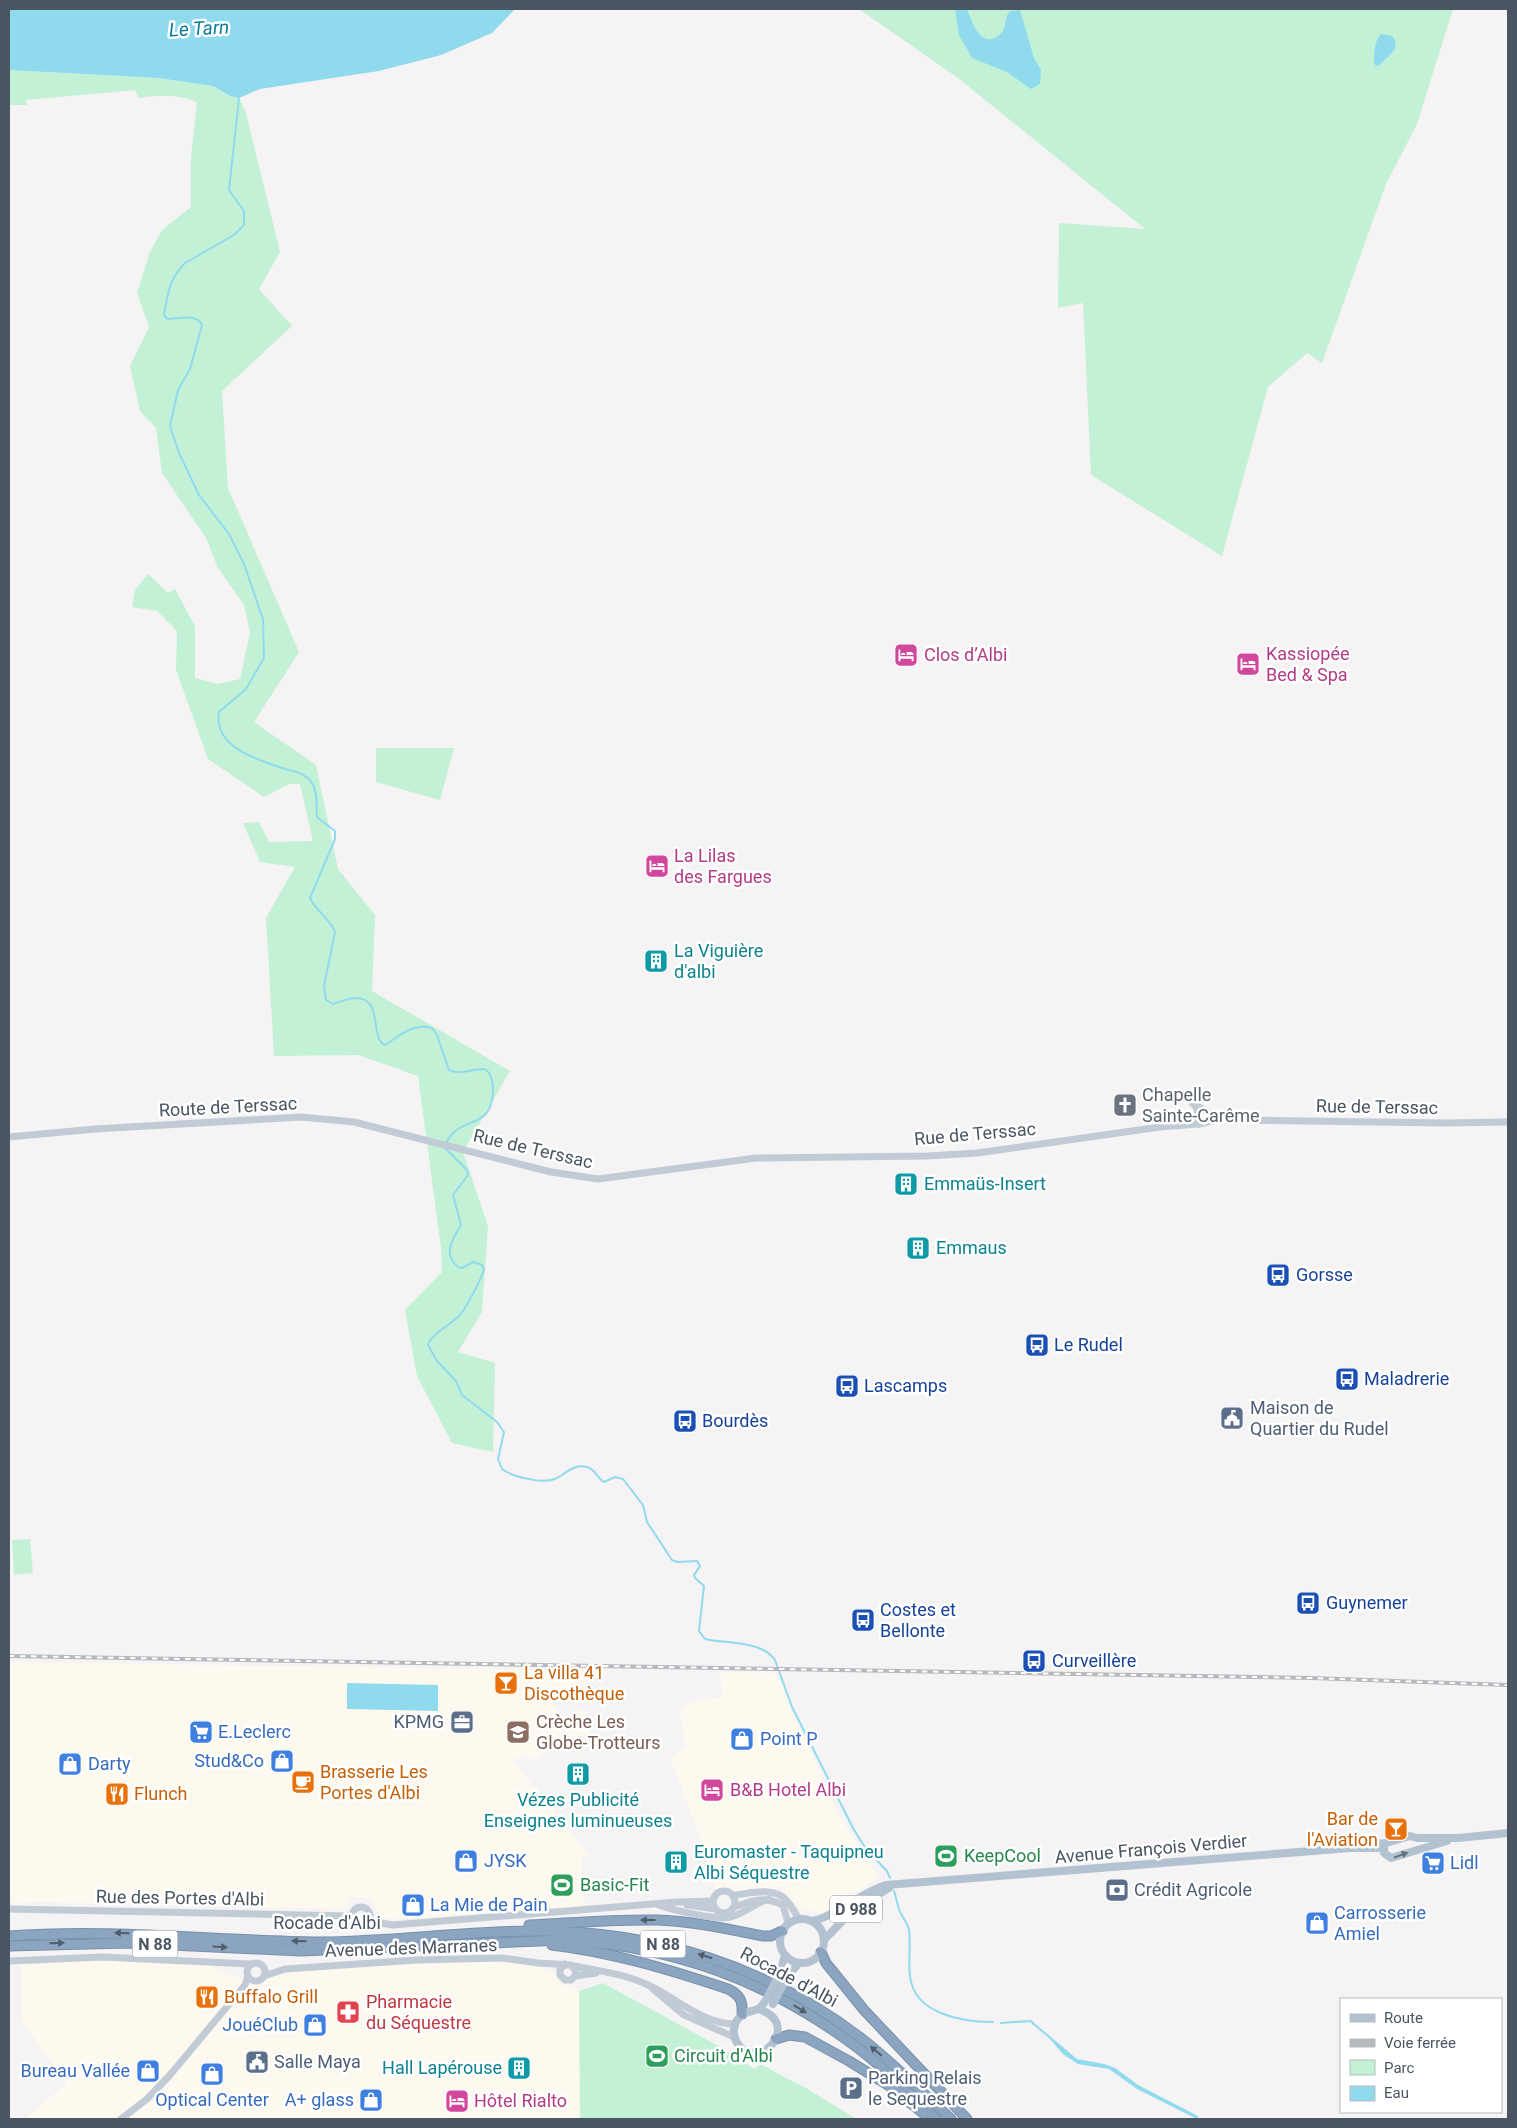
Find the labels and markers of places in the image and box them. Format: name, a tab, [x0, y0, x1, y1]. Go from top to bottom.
hotel icon: Clos d’Albi	[893, 642, 919, 668]
place label: Kassiopée Bed & Spa	[1266, 643, 1350, 685]
place label: Clos d’Albi	[924, 644, 1007, 665]
hotel icon: Kassiopée Bed & Spa	[1235, 651, 1261, 677]
place label: La Lilas des Fargues	[674, 845, 772, 887]
hotel icon: La Lilas des Fargues	[644, 853, 670, 879]
place label: La Viguière d'albi	[674, 940, 763, 982]
building icon: La Viguière d'albi	[643, 948, 669, 974]
place label: Chapelle Sainte-Carême	[1142, 1084, 1260, 1126]
church icon: Chapelle Sainte-Carême	[1112, 1092, 1138, 1118]
building icon: Emmaüs-Insert	[893, 1171, 919, 1197]
place label: Emmaüs-Insert	[924, 1173, 1046, 1194]
building icon: Emmaus	[905, 1235, 931, 1261]
place label: Emmaus	[936, 1237, 1007, 1258]
bus stop icon: Gorsse	[1265, 1262, 1291, 1288]
place label: Gorsse	[1296, 1264, 1353, 1285]
bus stop icon: Le Rudel	[1024, 1332, 1050, 1358]
place label: Le Rudel	[1054, 1334, 1123, 1355]
bus stop icon: Maladrerie	[1334, 1366, 1360, 1392]
place label: Maladrerie	[1364, 1368, 1449, 1389]
bus stop icon: Lascamps	[834, 1373, 860, 1399]
place label: Lascamps	[864, 1375, 947, 1396]
place label: Maison de Quartier du Rudel	[1250, 1397, 1389, 1439]
public building icon: Maison de Quartier du Rudel	[1219, 1405, 1245, 1431]
bus stop icon: Bourdès	[672, 1408, 698, 1434]
place label: Bourdès	[702, 1410, 768, 1431]
bus stop icon: Guynemer	[1295, 1590, 1321, 1616]
place label: Guynemer	[1326, 1592, 1408, 1613]
place label: Costes et Bellonte	[880, 1599, 956, 1641]
bus stop icon: Costes et Bellonte	[850, 1607, 876, 1633]
bus stop icon: Curveillère	[1021, 1648, 1047, 1674]
place label: Curveillère	[1052, 1650, 1136, 1671]
place label: La villa 41 Discothèque	[524, 1662, 624, 1704]
bar icon: La villa 41 Discothèque	[493, 1670, 519, 1696]
office icon: KPMG	[449, 1709, 475, 1735]
place label: KPMG	[393, 1711, 444, 1732]
place label: Crèche Les Globe-Trotteurs	[536, 1711, 660, 1753]
supermarket icon: E.Leclerc	[188, 1719, 214, 1745]
school or university icon: Crèche Les Globe-Trotteurs	[505, 1719, 531, 1745]
place label: E.Leclerc	[218, 1721, 291, 1742]
shop icon: Point P	[729, 1726, 755, 1752]
place label: Point P	[760, 1728, 818, 1749]
shop icon: Stud&Co	[269, 1748, 295, 1774]
place label: Stud&Co	[194, 1750, 264, 1771]
shop icon: Darty	[57, 1751, 83, 1777]
place label: Darty	[88, 1753, 131, 1774]
place label: Brasserie Les Portes d'Albi	[320, 1761, 428, 1803]
building icon: Vézes Publicité Enseignes luminueuses	[565, 1761, 591, 1787]
cafe icon: Brasserie Les Portes d'Albi	[290, 1769, 316, 1795]
hotel icon: B&B Hotel Albi	[699, 1777, 725, 1803]
place label: B&B Hotel Albi	[730, 1779, 846, 1800]
restaurant icon: Flunch	[104, 1781, 130, 1807]
place label: Flunch	[134, 1783, 188, 1804]
place label: Vézes Publicité Enseignes luminueuses	[484, 1789, 672, 1831]
place label: Bar de l'Aviation	[1307, 1808, 1378, 1850]
bar icon: Bar de l'Aviation	[1383, 1816, 1409, 1842]
place label: Euromaster - Taquipneu Albi Séquestre	[694, 1841, 884, 1883]
sports icon: KeepCool	[933, 1843, 959, 1869]
place label: KeepCool	[964, 1845, 1041, 1866]
shop icon: JYSK	[453, 1848, 479, 1874]
building icon: Euromaster - Taquipneu Albi Séquestre	[663, 1849, 689, 1875]
place label: JYSK	[484, 1850, 527, 1871]
supermarket icon: Lidl	[1420, 1850, 1446, 1876]
place label: Lidl	[1450, 1852, 1479, 1873]
sports icon: Basic-Fit	[549, 1872, 575, 1898]
place label: Basic-Fit	[580, 1874, 649, 1895]
bank icon: Crédit Agricole	[1104, 1877, 1130, 1903]
place label: Crédit Agricole	[1134, 1879, 1252, 1900]
shop icon: La Mie de Pain	[400, 1892, 426, 1918]
place label: La Mie de Pain	[430, 1894, 548, 1915]
place label: Carrosserie Amiel	[1334, 1902, 1426, 1944]
shop icon: Carrosserie Amiel	[1304, 1910, 1330, 1936]
restaurant icon: Buffalo Grill	[194, 1984, 220, 2010]
place label: Buffalo Grill	[224, 1986, 318, 2007]
place label: Pharmacie du Séquestre	[366, 1991, 471, 2033]
pharmacy icon: Pharmacie du Séquestre	[335, 1999, 361, 2025]
shop icon: JouéClub	[302, 2012, 328, 2038]
place label: JouéClub	[222, 2014, 298, 2035]
sports icon: Circuit d'Albi	[644, 2043, 670, 2069]
place label: Circuit d'Albi	[674, 2045, 773, 2066]
public building icon: Salle Maya	[244, 2049, 270, 2075]
place label: Salle Maya	[274, 2051, 361, 2072]
building icon: Hall Lapérouse	[506, 2055, 532, 2081]
place label: Hall Lapérouse	[382, 2057, 502, 2078]
shop icon: Bureau Vallée	[135, 2058, 161, 2084]
place label: Bureau Vallée	[21, 2060, 130, 2081]
shop icon: Optical Center	[199, 2061, 225, 2087]
place label: Parking Relais le Sequestre	[868, 2067, 982, 2109]
parking icon: Parking Relais le Sequestre	[838, 2075, 864, 2101]
shop icon: A+ glass	[358, 2087, 384, 2113]
hotel icon: Hôtel Rialto	[444, 2088, 470, 2114]
place label: Optical Center	[155, 2089, 269, 2110]
place label: A+ glass	[285, 2089, 354, 2110]
place label: Hôtel Rialto	[474, 2090, 567, 2111]

